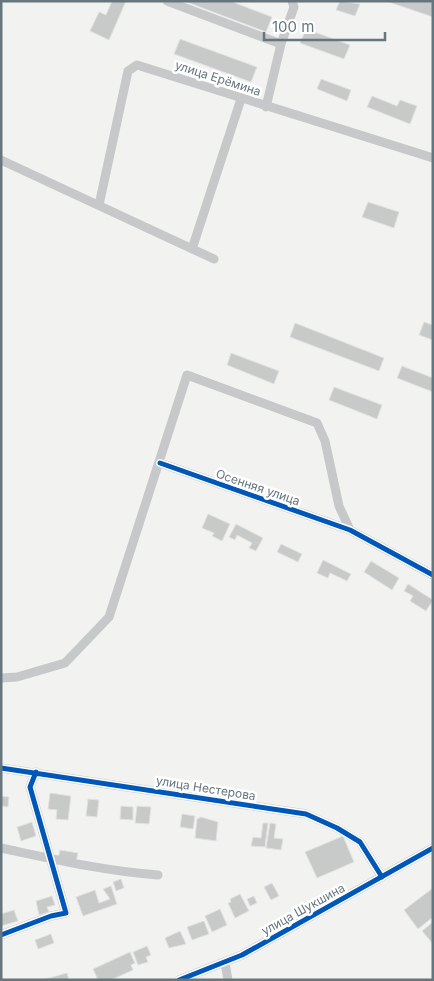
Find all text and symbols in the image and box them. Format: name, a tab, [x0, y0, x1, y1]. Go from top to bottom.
scale bar	[264, 10, 385, 42]
text: 100 m	[272, 17, 314, 36]
street label: улица Ерёмина	[173, 57, 263, 99]
street label: Осенняя улица	[214, 466, 302, 508]
street label: улица Нестерова	[155, 773, 257, 803]
street label: улица Шукшина	[259, 880, 347, 938]

